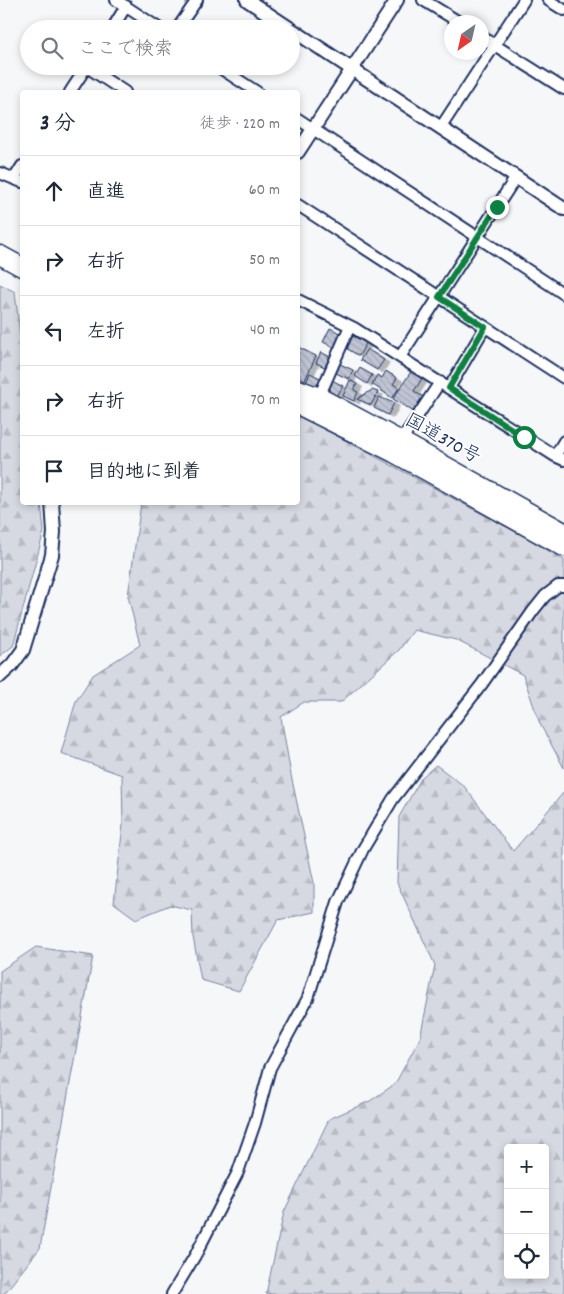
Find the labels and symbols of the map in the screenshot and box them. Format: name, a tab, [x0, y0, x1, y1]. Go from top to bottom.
north arrow	[444, 15, 489, 60]
route end	[486, 196, 509, 219]
street label: 国道370号	[399, 408, 485, 472]
route start	[513, 426, 536, 449]

